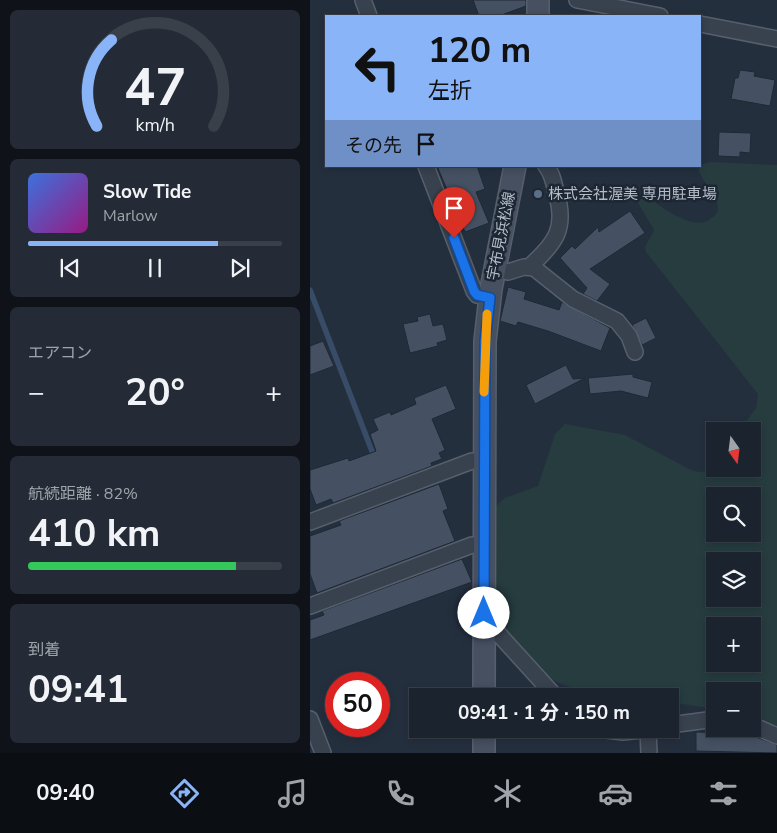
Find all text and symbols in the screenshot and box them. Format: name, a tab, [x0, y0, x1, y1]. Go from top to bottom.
text: 120 m	[428, 27, 531, 74]
icon: left	[345, 35, 410, 100]
text: 47	[124, 52, 186, 123]
text: 左折	[428, 76, 472, 106]
text: km/h	[135, 113, 175, 137]
icon: arrive	[412, 130, 440, 158]
text: その先	[345, 133, 402, 159]
text: Slow Tide	[103, 179, 191, 205]
place label: 株式会社渥美 専用駐車場	[548, 184, 717, 204]
pin	[433, 187, 475, 238]
marker: 株式会社渥美 専用駐車場	[532, 188, 544, 200]
street label: 宇布見浜松線	[483, 190, 519, 282]
icon: arrive	[440, 194, 468, 222]
text: Marlow	[103, 205, 158, 227]
icon: previous	[56, 254, 84, 282]
icon: pause	[141, 254, 169, 282]
icon: next	[226, 254, 254, 282]
text: エアコン	[28, 342, 92, 364]
text: 20°	[125, 367, 185, 418]
text: −	[28, 374, 45, 412]
text: +	[265, 374, 282, 412]
north arrow	[706, 422, 761, 478]
map controls	[706, 422, 761, 737]
text: 航続距離 · 82%	[28, 483, 138, 505]
button: search	[706, 487, 761, 542]
text: 410 km	[28, 508, 160, 559]
button: layers	[706, 552, 761, 607]
position arrow	[457, 586, 509, 638]
button: +	[706, 617, 761, 672]
text: 到着	[28, 639, 60, 661]
text: 09:41	[28, 664, 129, 715]
speed limit sign: 50	[325, 672, 390, 737]
button: −	[706, 682, 761, 737]
text: 09:41 · 1 分 · 150 m	[458, 700, 630, 726]
icon: directions	[167, 776, 202, 811]
icon: music	[275, 776, 310, 811]
icon: phone	[383, 776, 418, 811]
icon: climate	[490, 776, 525, 811]
icon: car	[598, 776, 633, 811]
icon: filters	[706, 776, 741, 811]
text: 09:40	[36, 778, 95, 808]

